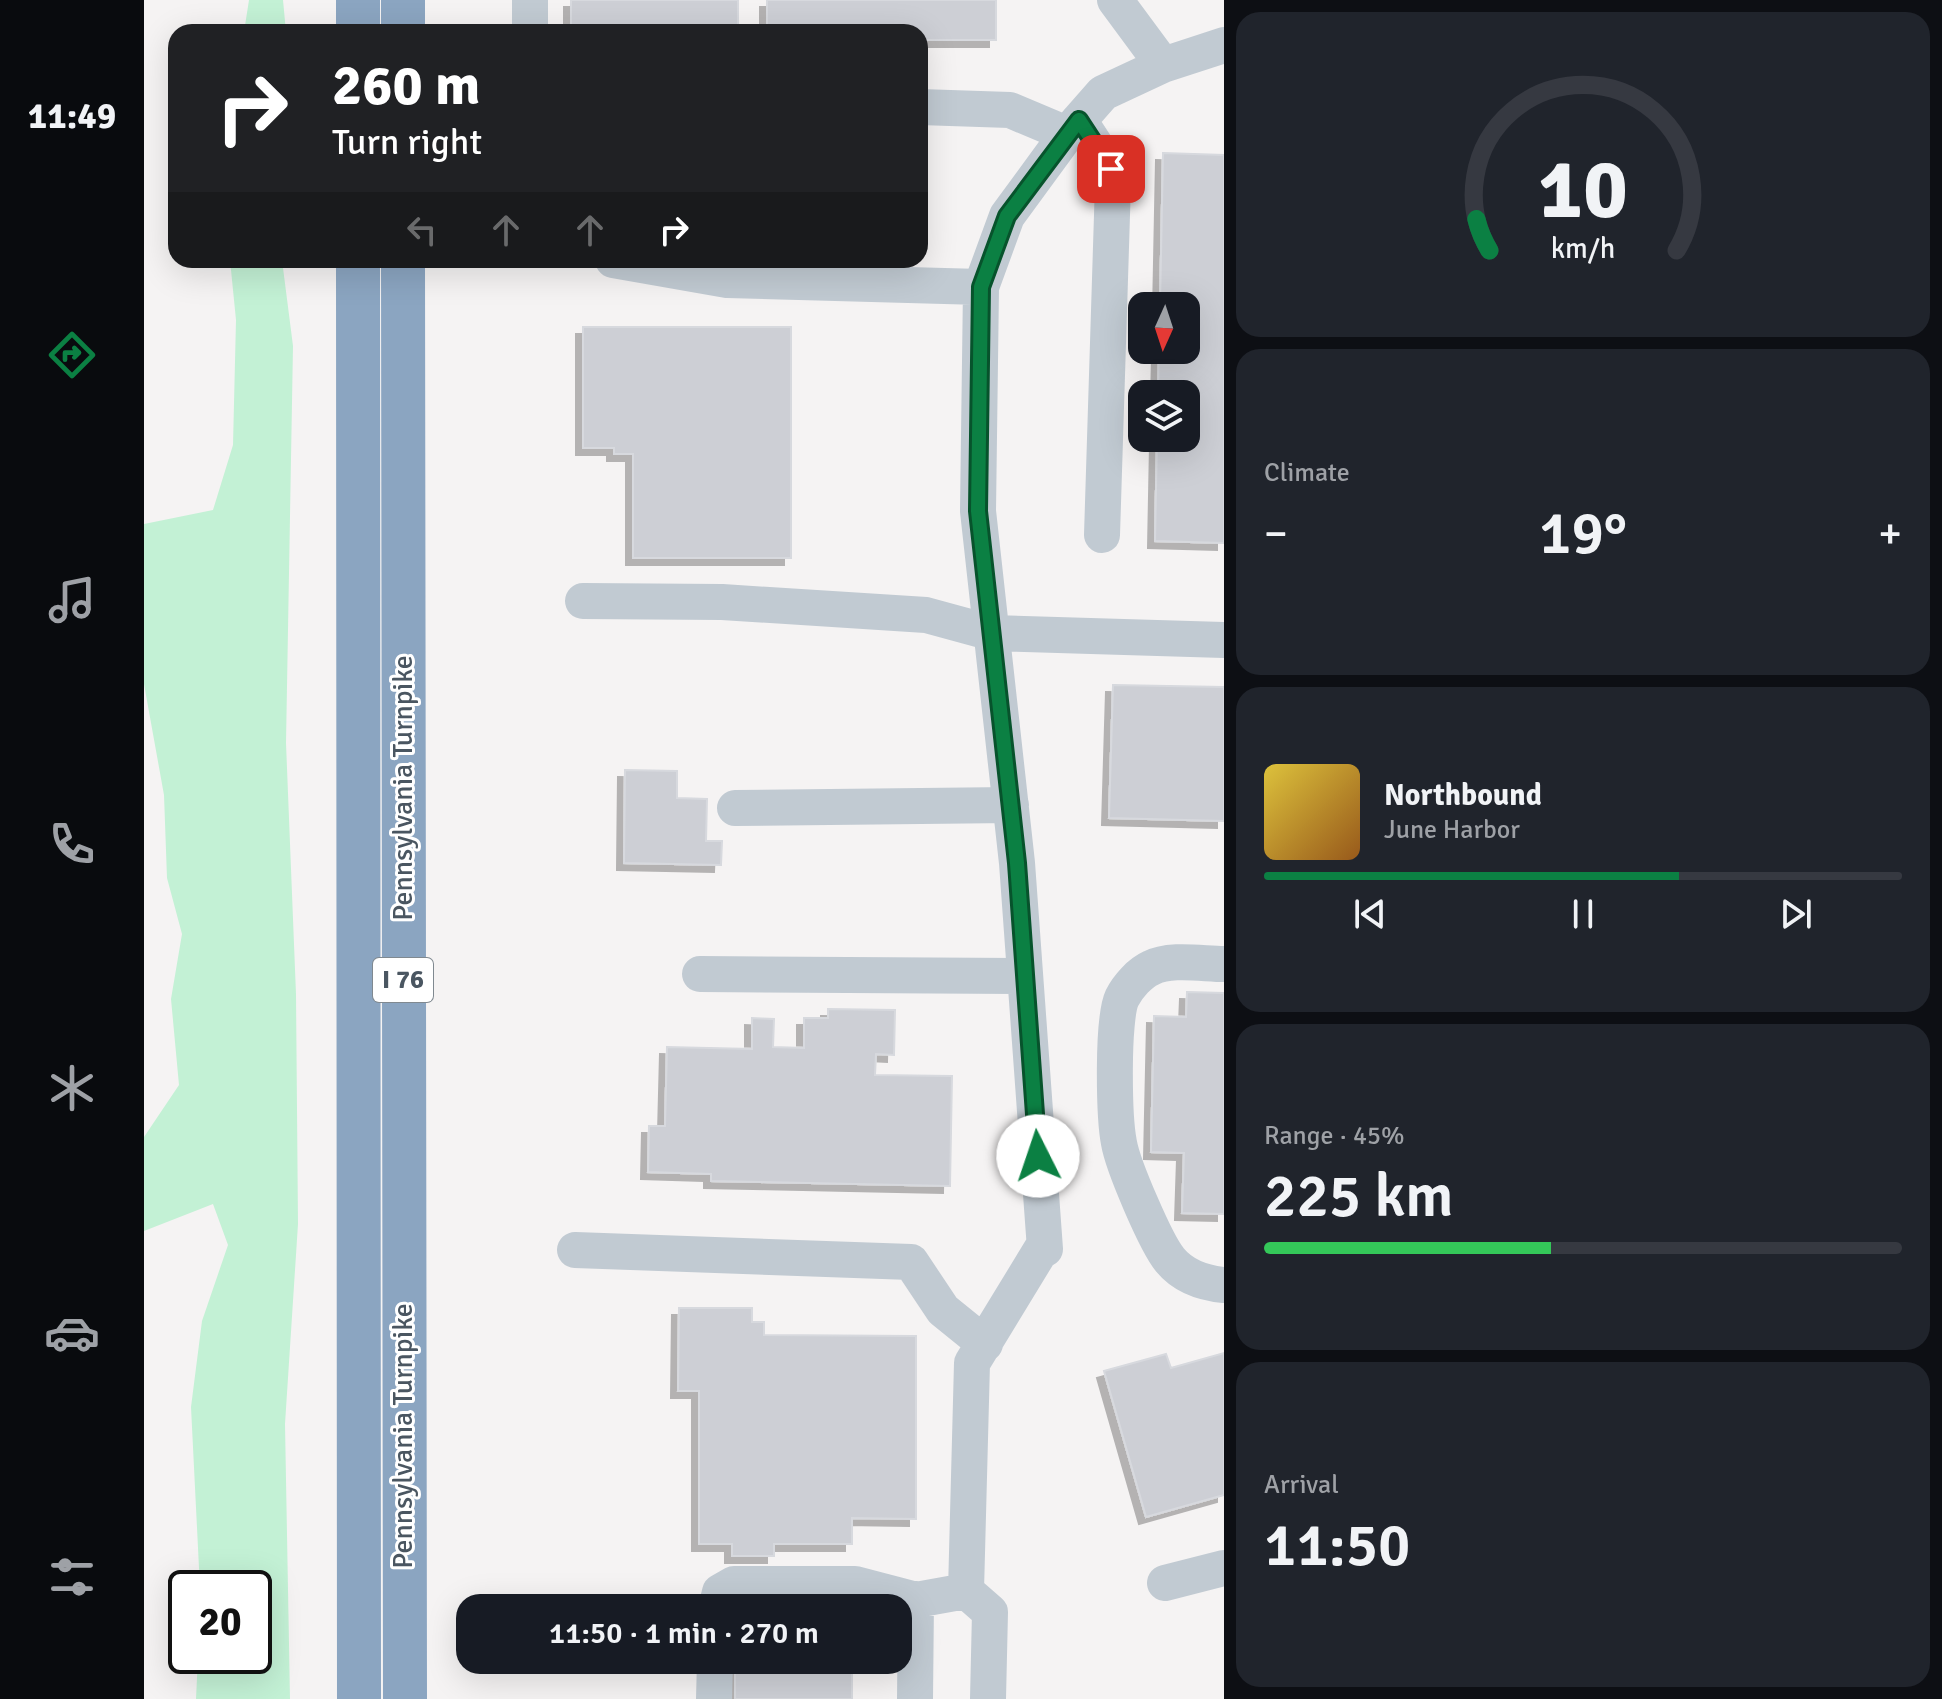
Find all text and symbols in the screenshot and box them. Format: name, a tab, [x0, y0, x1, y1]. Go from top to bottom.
text: 260 m	[332, 51, 480, 120]
icon: right	[200, 56, 304, 160]
text: 11:49	[28, 94, 116, 139]
text: Turn right	[332, 120, 482, 165]
pin	[1077, 135, 1145, 203]
text: 10	[1538, 138, 1628, 240]
icon: arrive	[1089, 147, 1133, 191]
icon: left	[400, 208, 444, 252]
icon: ahead	[484, 208, 528, 252]
icon: ahead	[568, 208, 612, 252]
icon: right	[652, 208, 696, 252]
text: km/h	[1551, 231, 1615, 266]
north arrow	[1128, 292, 1200, 364]
map controls	[1128, 292, 1200, 452]
icon: directions	[44, 327, 100, 383]
button: layers	[1128, 380, 1200, 452]
text: Climate	[1264, 457, 1350, 489]
text: 19°	[1539, 497, 1627, 571]
text: −	[1264, 507, 1288, 561]
text: +	[1878, 507, 1902, 561]
icon: music	[44, 572, 100, 628]
street label: Pennsylvania Turnpike	[386, 655, 420, 921]
text: Northbound	[1384, 777, 1542, 814]
text: June Harbor	[1384, 814, 1520, 846]
icon: phone	[44, 816, 100, 872]
icon: previous	[1348, 892, 1392, 936]
icon: pause	[1561, 892, 1605, 936]
icon: next	[1774, 892, 1818, 936]
road number: I 76	[373, 958, 433, 1002]
icon: climate	[44, 1060, 100, 1116]
position arrow	[996, 1114, 1080, 1198]
text: Range · 45%	[1264, 1120, 1405, 1152]
text: 225 km	[1264, 1160, 1453, 1234]
street label: Pennsylvania Turnpike	[386, 1303, 420, 1569]
icon: car	[44, 1305, 100, 1361]
text: Arrival	[1264, 1469, 1339, 1501]
text: 11:50	[1264, 1509, 1411, 1583]
icon: filters	[44, 1549, 100, 1605]
speed limit sign: 20	[168, 1570, 272, 1674]
text: 11:50 · 1 min · 270 m	[549, 1615, 819, 1652]

